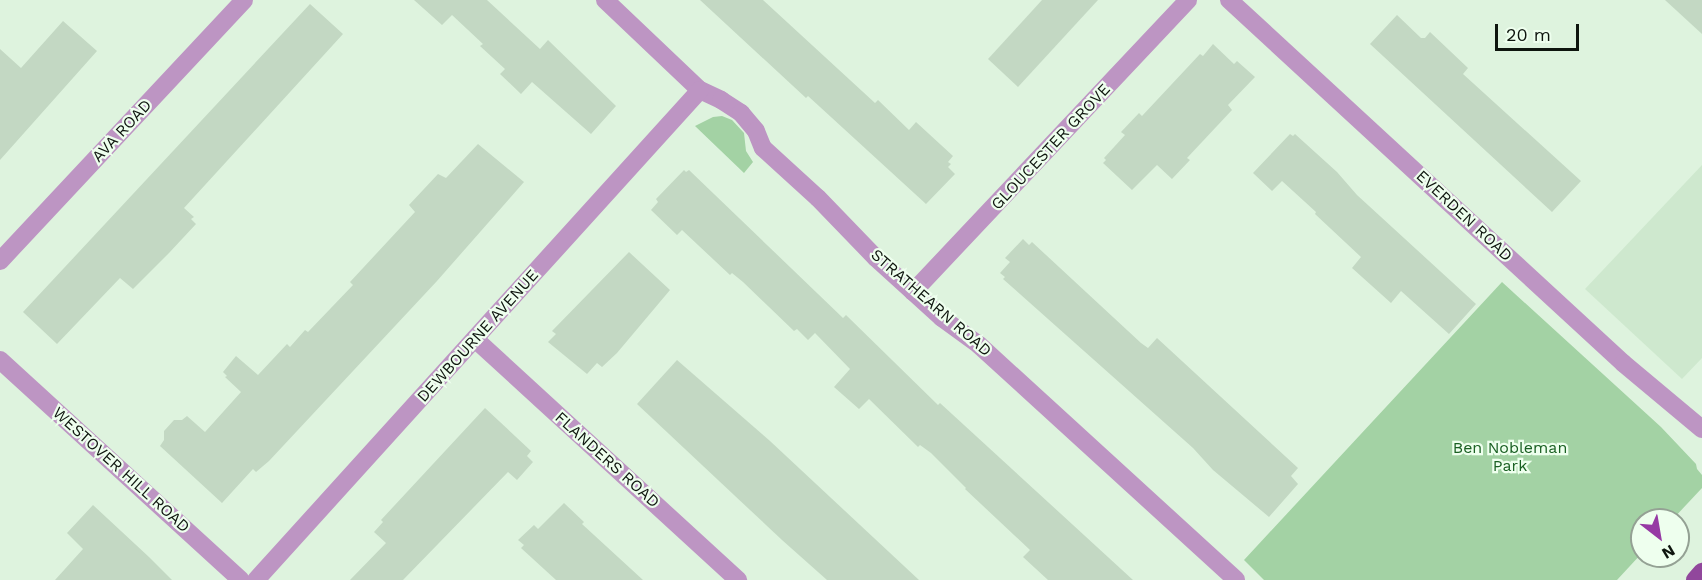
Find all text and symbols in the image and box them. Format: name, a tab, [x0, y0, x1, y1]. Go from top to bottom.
scale bar	[1498, 12, 1582, 50]
text: 20 m	[1506, 24, 1551, 45]
street label: GLOUCESTER GROVE	[988, 80, 1114, 214]
street label: AVA ROAD	[88, 95, 156, 167]
street label: EVERDEN ROAD	[1412, 166, 1516, 266]
street label: STRATHEARN ROAD	[867, 245, 995, 361]
street label: DEWBOURNE AVENUE	[413, 266, 543, 406]
street label: WESTOVER HILL ROAD	[48, 403, 194, 537]
street label: FLANDERS ROAD	[551, 408, 663, 512]
park label: Ben Nobleman Park	[1453, 438, 1567, 476]
north arrow	[1630, 508, 1690, 568]
text: N	[1659, 541, 1678, 563]

